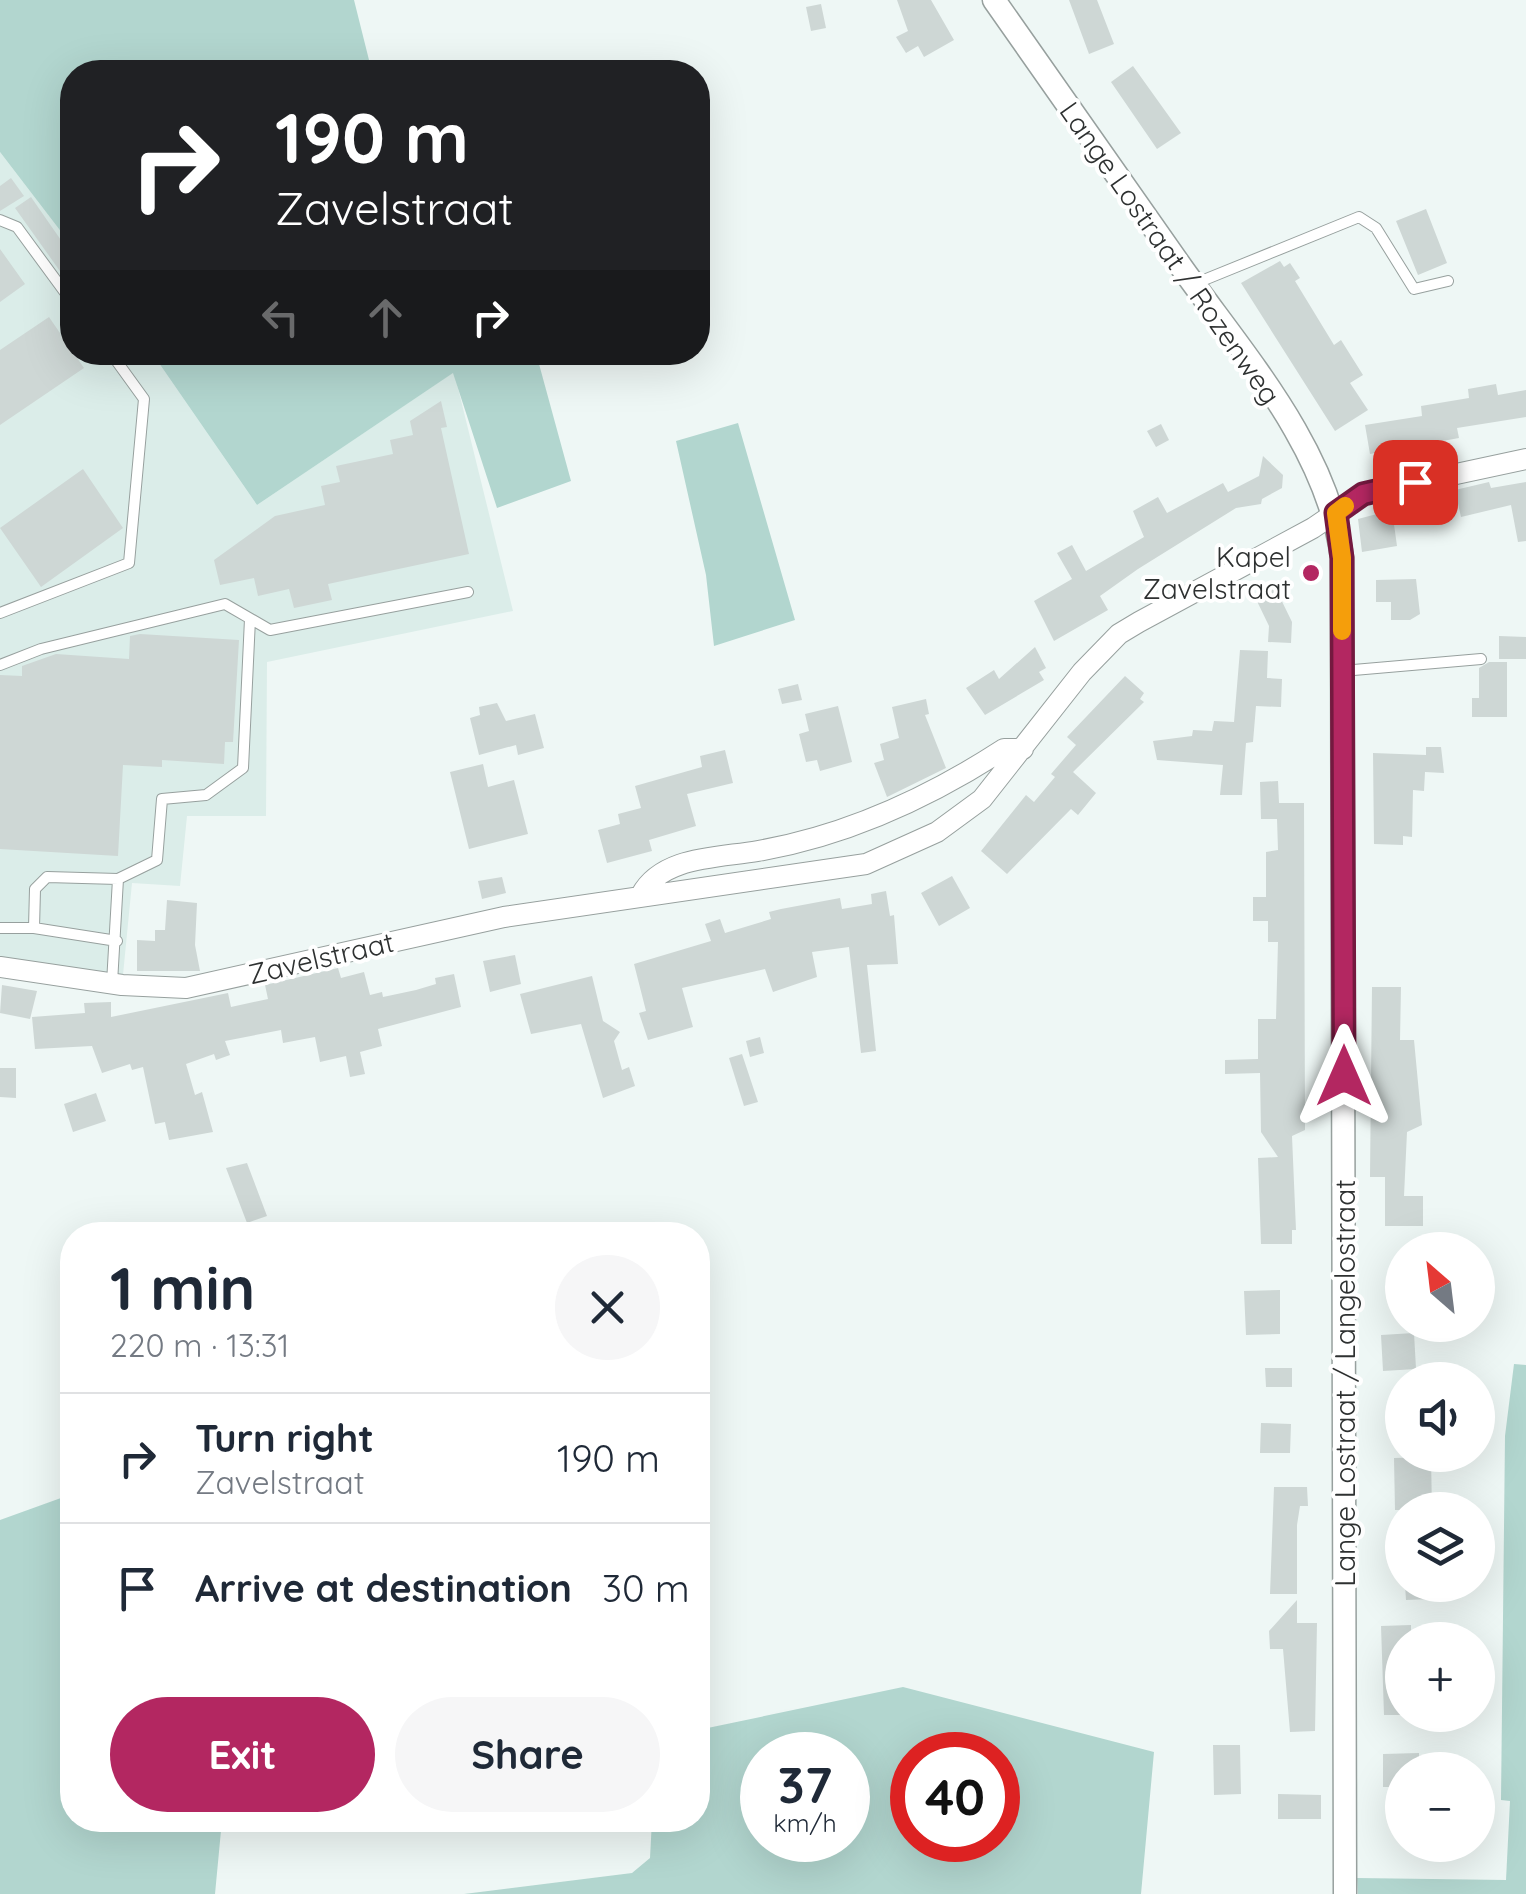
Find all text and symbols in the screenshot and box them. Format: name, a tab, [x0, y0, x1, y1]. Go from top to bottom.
text: 190 m	[275, 93, 469, 181]
street label: Lange Lostraat / Rozenweg	[1052, 95, 1288, 411]
icon: right	[110, 100, 240, 230]
text: Zavelstraat	[275, 180, 513, 236]
icon: left	[253, 290, 308, 345]
icon: ahead	[358, 290, 413, 345]
icon: right	[463, 290, 518, 345]
pin	[1373, 440, 1458, 525]
icon: arrive	[1388, 455, 1443, 510]
place label: Kapel Zavelstraat	[1143, 539, 1291, 606]
marker: Kapel Zavelstraat	[1300, 562, 1322, 584]
street label: Zavelstraat	[245, 924, 397, 991]
position arrow	[1292, 1024, 1396, 1128]
street label: Lange Lostraat / Langelostraat	[1327, 1179, 1362, 1587]
north arrow	[1385, 1232, 1495, 1342]
map controls	[1385, 1232, 1495, 1862]
text: 1 min	[110, 1250, 255, 1325]
button: close	[555, 1255, 660, 1360]
text: 220 m · 13:31	[110, 1325, 289, 1365]
button: sound	[1385, 1362, 1495, 1472]
text: Turn right	[195, 1414, 374, 1462]
icon: right	[110, 1431, 165, 1486]
text: 190 m	[557, 1434, 660, 1482]
text: Zavelstraat	[195, 1462, 365, 1502]
button: layers	[1385, 1492, 1495, 1602]
icon: arrive	[110, 1561, 165, 1616]
text: Arrive at destination	[195, 1564, 572, 1612]
text: 30 m	[602, 1564, 690, 1612]
button: +	[1385, 1622, 1495, 1732]
button: Exit	[110, 1697, 375, 1812]
button: Share	[395, 1697, 660, 1812]
speed limit sign: 40	[890, 1732, 1020, 1862]
button: −	[1385, 1752, 1495, 1862]
text: 37	[778, 1753, 832, 1816]
text: km/h	[773, 1807, 837, 1838]

